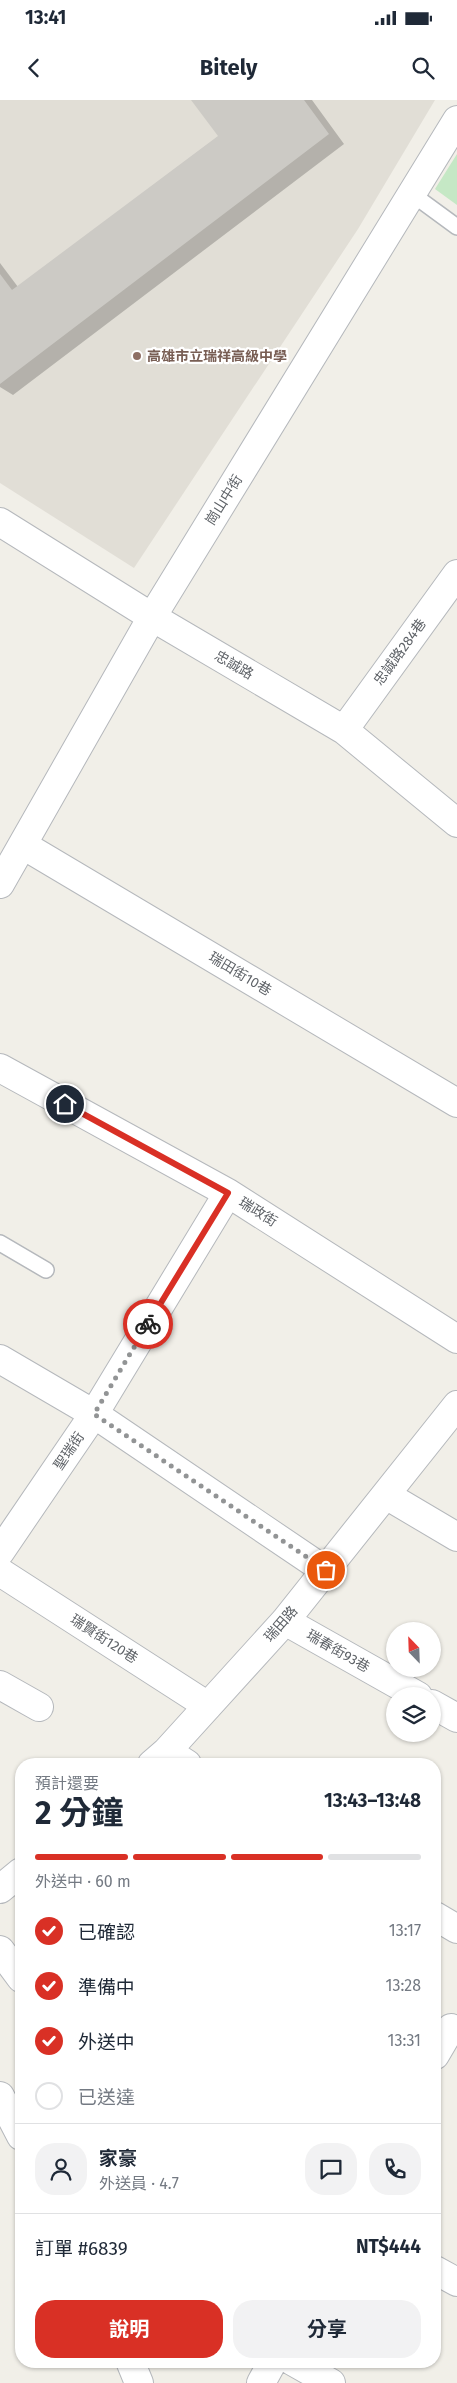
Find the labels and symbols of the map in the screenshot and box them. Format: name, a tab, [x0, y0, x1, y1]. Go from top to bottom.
place label: 高雄市立瑞祥高級中學	[147, 348, 287, 365]
marker: 高雄市立瑞祥高級中學	[131, 350, 143, 362]
street label: 崗山中街	[202, 472, 246, 528]
street label: 忠誠路284巷	[370, 615, 430, 689]
street label: 忠誠路	[212, 647, 256, 683]
street label: 瑞田街10巷	[206, 949, 274, 999]
pin	[44, 1083, 86, 1125]
street label: 瑞政街	[236, 1194, 280, 1230]
courier	[123, 1299, 173, 1349]
street label: 聖瑞街	[50, 1429, 88, 1473]
pin	[305, 1549, 347, 1591]
street label: 瑞田路	[261, 1603, 301, 1645]
street label: 瑞賢街120巷	[67, 1611, 141, 1667]
north arrow	[386, 1622, 441, 1678]
street label: 瑞春街93巷	[303, 1626, 373, 1676]

